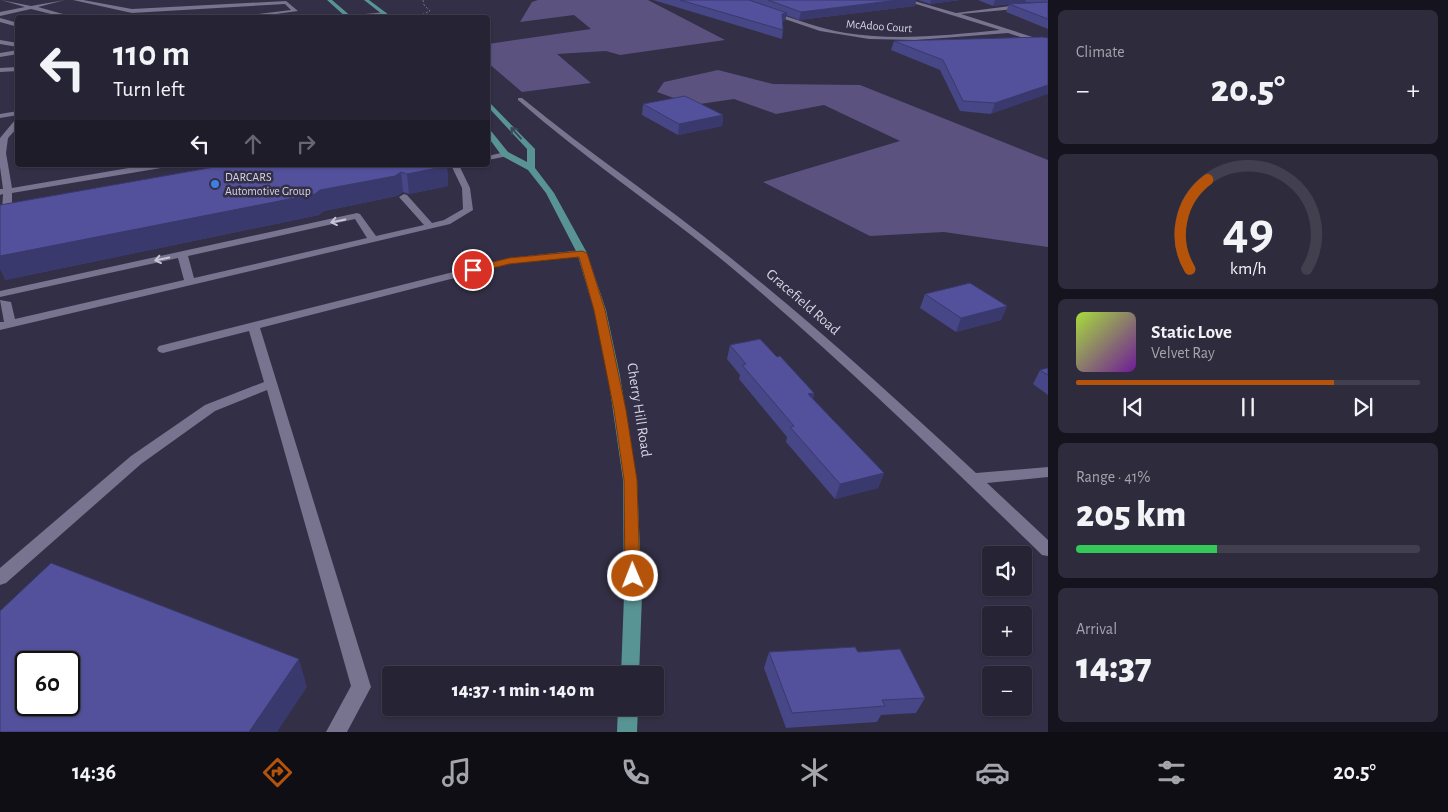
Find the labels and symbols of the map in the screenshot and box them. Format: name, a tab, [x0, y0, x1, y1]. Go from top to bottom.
street label: McAdoo Court	[846, 18, 913, 34]
one-way arrow	[510, 126, 522, 139]
place label: DARCARS Automotive Group	[225, 171, 311, 197]
marker: DARCARS Automotive Group	[209, 178, 221, 190]
one-way arrow	[330, 216, 346, 226]
pin	[452, 249, 494, 291]
one-way arrow	[154, 254, 170, 264]
street label: Gracefield Road	[763, 266, 843, 338]
street label: Cherry Hill Road	[624, 362, 654, 458]
position arrow	[606, 549, 658, 601]
speed limit sign: 60	[15, 651, 80, 716]

